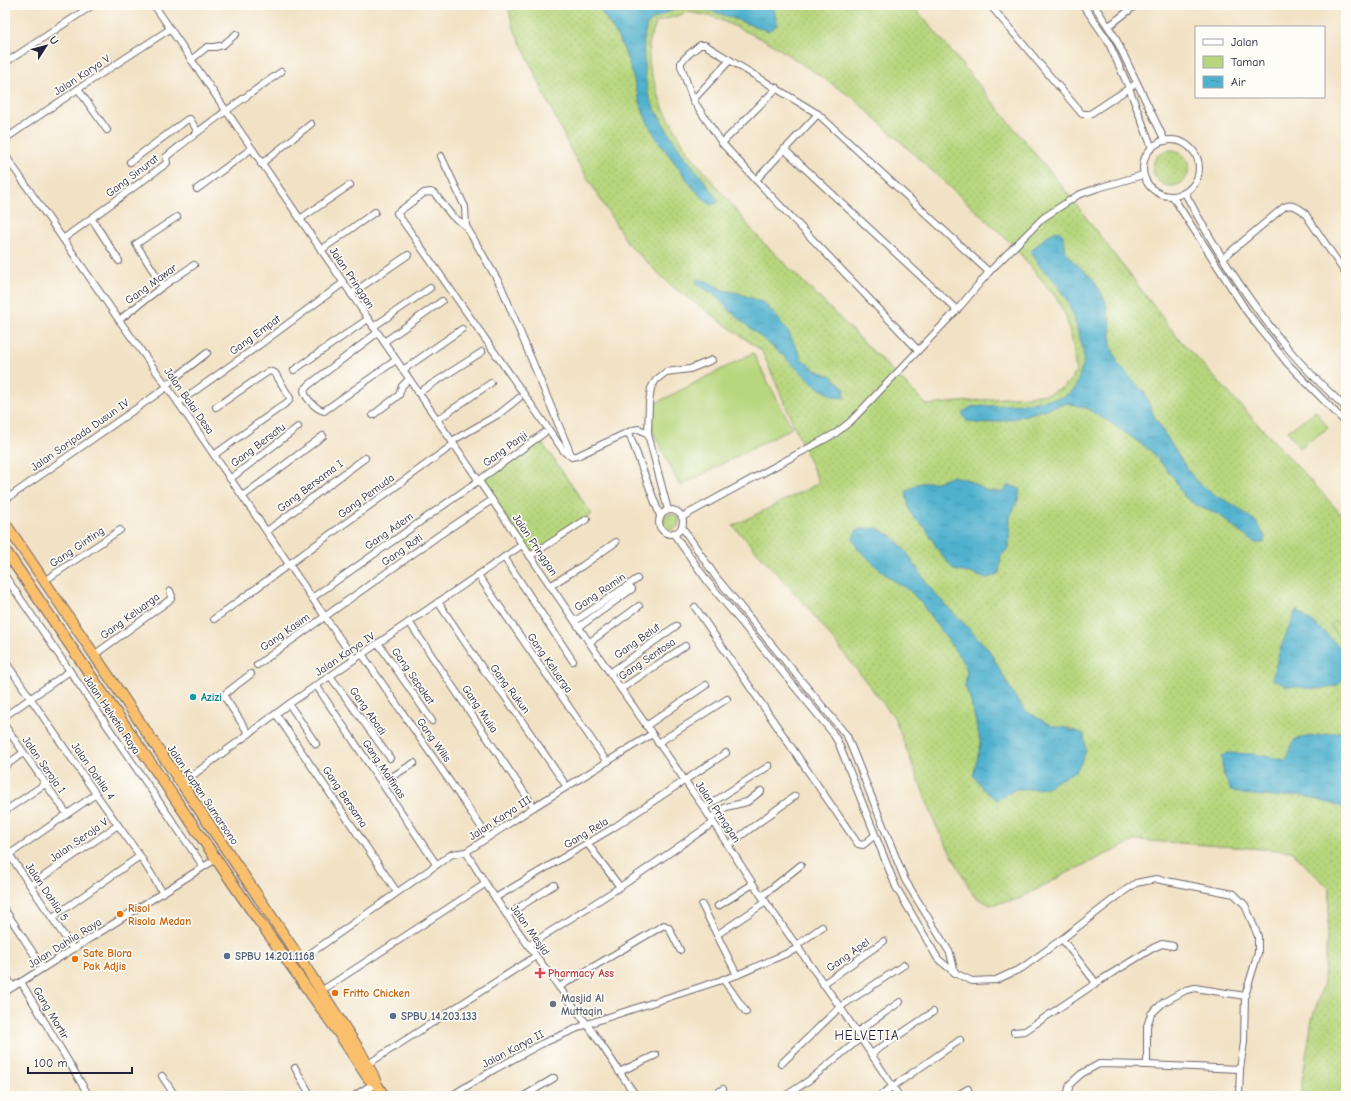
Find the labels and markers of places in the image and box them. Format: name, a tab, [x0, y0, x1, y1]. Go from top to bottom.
place label: Azizi	[201, 691, 222, 704]
marker: Azizi	[188, 692, 198, 702]
place label: Risol Risola Medan	[128, 902, 191, 928]
marker: Risol Risola Medan	[115, 909, 125, 919]
place label: Sate Blora Pak Adjis	[83, 947, 132, 973]
place label: SPBU 14.201.1168	[235, 950, 315, 963]
marker: SPBU 14.201.1168	[222, 951, 232, 961]
marker: Sate Blora Pak Adjis	[70, 954, 80, 964]
place label: Pharmacy Ass	[548, 967, 614, 980]
marker: Pharmacy Ass	[535, 968, 545, 978]
place label: Fritto Chicken	[343, 987, 410, 1000]
marker: Fritto Chicken	[330, 988, 340, 998]
place label: Masjid Al Muttaqin	[561, 992, 604, 1018]
marker: Masjid Al Muttaqin	[548, 999, 558, 1009]
place label: SPBU 14.203.133	[401, 1010, 477, 1023]
marker: SPBU 14.203.133	[388, 1011, 398, 1021]

